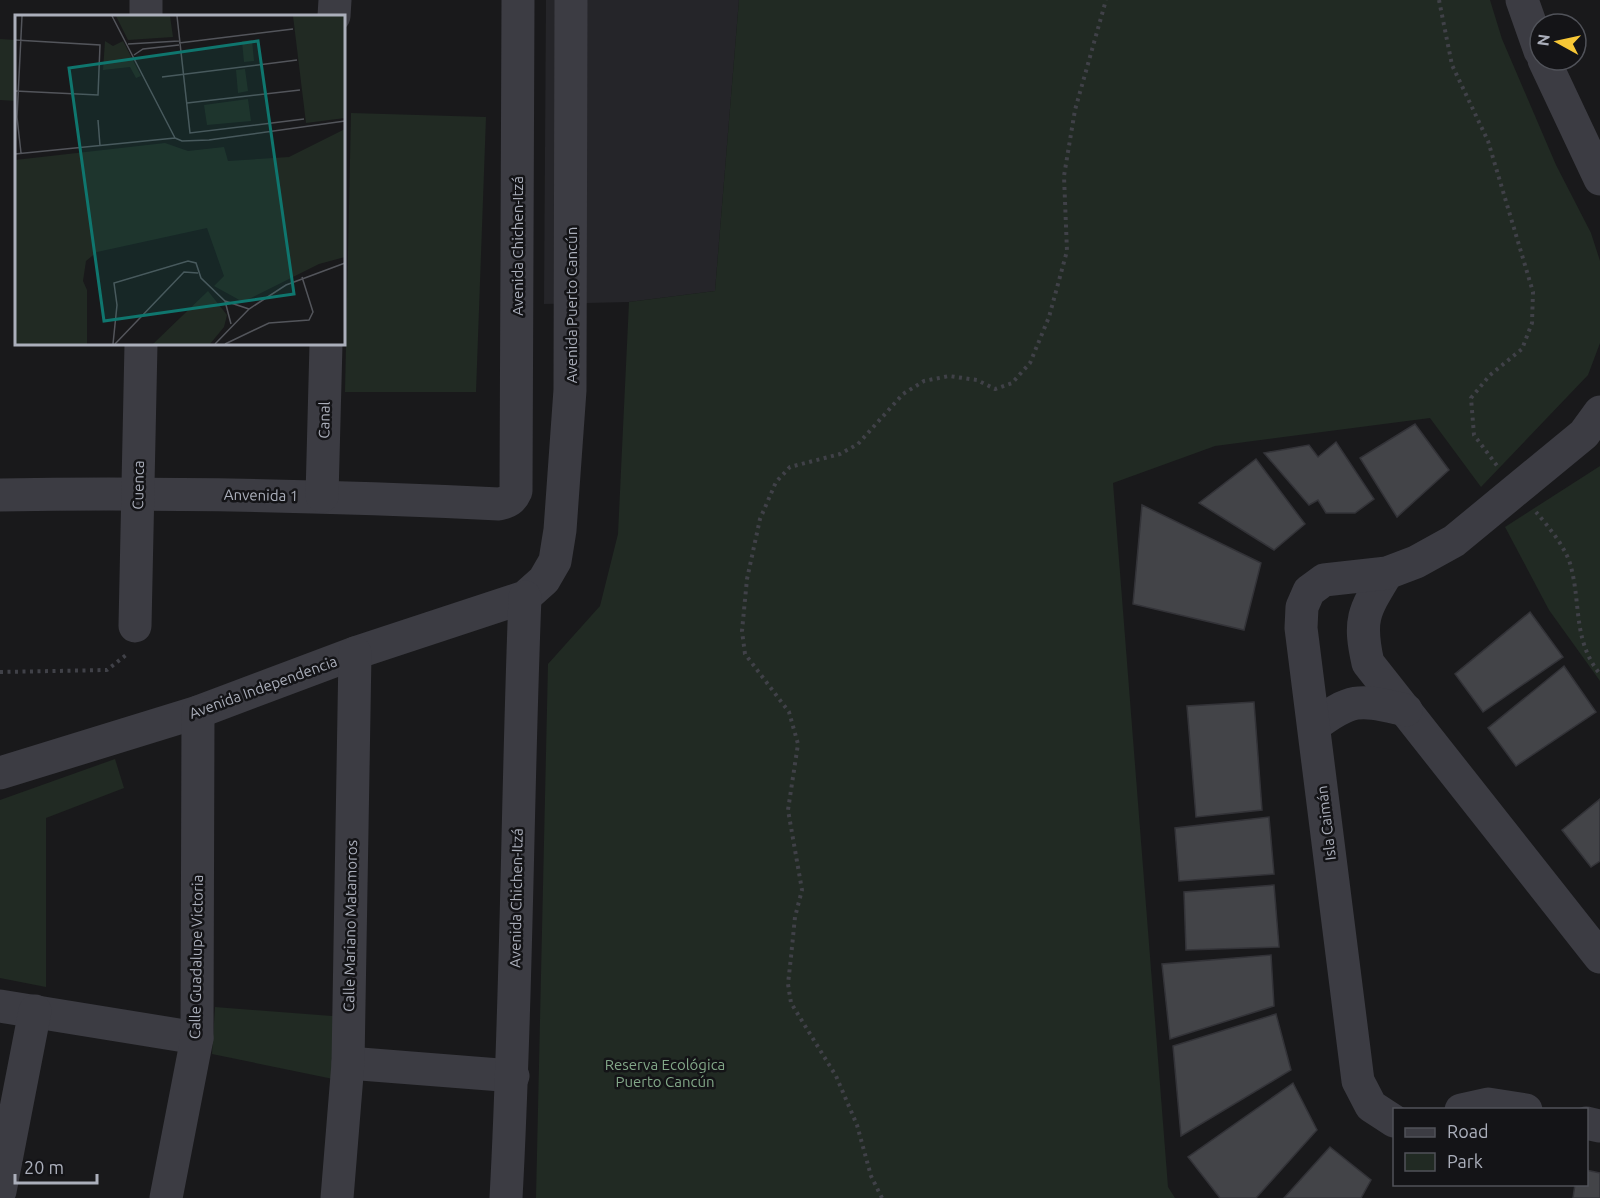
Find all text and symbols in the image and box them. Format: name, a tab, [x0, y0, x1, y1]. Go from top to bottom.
north arrow	[1528, 12, 1588, 72]
inset map	[15, 15, 345, 345]
text: N	[1533, 33, 1553, 47]
street label: Avenida Chichen-Itzá	[509, 176, 526, 316]
street label: Avenida Puerto Cancún	[563, 227, 580, 383]
street label: Canal	[315, 401, 333, 439]
street label: Cuenca	[129, 460, 147, 510]
street label: Anvenida 1	[224, 486, 298, 504]
street label: Avenida Independencia	[187, 652, 339, 722]
street label: Isla Caimán	[1313, 785, 1339, 861]
street label: Avenida Chichen-Itzá	[506, 828, 526, 968]
street label: Calle Mariano Matamoros	[340, 840, 360, 1012]
street label: Calle Guadalupe Victoria	[186, 875, 206, 1039]
park label: Reserva Ecológica Puerto Cancún	[605, 1056, 725, 1090]
legend	[1393, 1108, 1588, 1186]
text: Road	[1447, 1121, 1489, 1141]
scale bar	[15, 1147, 98, 1185]
text: Park	[1447, 1151, 1483, 1171]
text: 20 m	[24, 1157, 64, 1177]

